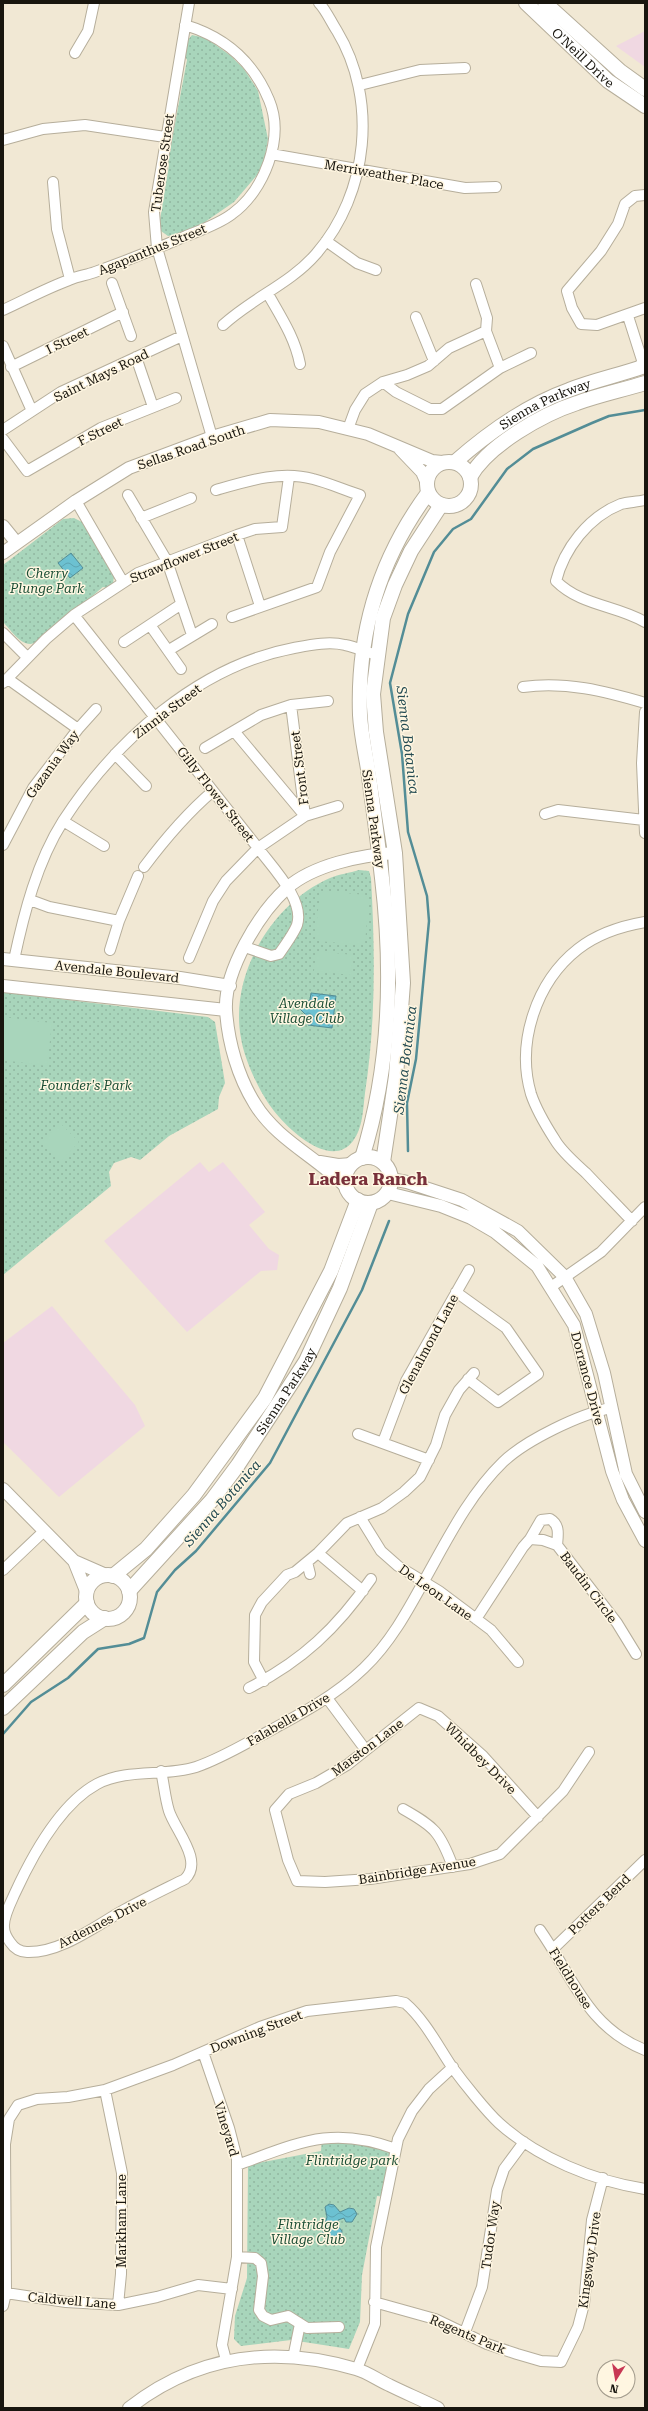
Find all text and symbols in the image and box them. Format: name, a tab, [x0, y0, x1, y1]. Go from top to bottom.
street label: O'Neill Drive	[549, 25, 617, 91]
street label: Tuberose Street	[148, 113, 177, 213]
street label: Merriweather Place	[323, 157, 445, 192]
street label: Agapanthus Street	[96, 221, 209, 278]
street label: I Street	[44, 324, 91, 357]
street label: Saint Mays Road	[51, 346, 152, 405]
street label: Sienna Parkway	[497, 376, 593, 433]
street label: F Street	[75, 414, 125, 449]
street label: Sellas Road South	[135, 422, 247, 473]
street label: Strawflower Street	[128, 529, 241, 586]
park label: Cherry Plunge Park	[9, 566, 85, 596]
street label: Zinnia Street	[131, 681, 204, 742]
water label: Sienna Botanica	[393, 684, 423, 795]
street label: Gazania Way	[23, 727, 82, 801]
street label: Front Street	[287, 730, 311, 806]
street label: Gilly Flower Street	[174, 744, 257, 845]
street label: Sienna Parkway	[359, 769, 388, 870]
street label: Avendale Boulevard	[54, 958, 181, 986]
park label: Avendale Village Club	[270, 996, 345, 1026]
water label: Sienna Botanica	[390, 1005, 420, 1116]
park label: Founder's Park	[39, 1078, 133, 1093]
district label: Ladera Ranch	[308, 1169, 428, 1189]
street label: Glenalmond Lane	[396, 1292, 461, 1397]
street label: Dorrance Drive	[568, 1330, 607, 1426]
street label: Sienna Parkway	[253, 1345, 319, 1437]
water label: Sienna Botanica	[179, 1457, 264, 1550]
street label: Baudin Circle	[557, 1549, 620, 1626]
street label: De Leon Lane	[396, 1562, 475, 1623]
street label: Falabella Drive	[244, 1690, 332, 1749]
street label: Marston Lane	[328, 1716, 406, 1779]
street label: Whidbey Drive	[442, 1720, 519, 1797]
street label: Bainbridge Avenue	[357, 1854, 477, 1887]
street label: Potters Bend	[565, 1871, 634, 1938]
street label: Ardennes Drive	[56, 1894, 149, 1951]
street label: Fieldhouse	[546, 1945, 595, 2012]
street label: Downing Street	[208, 2007, 304, 2056]
street label: Vineyard	[211, 2100, 242, 2159]
park label: Flintridge park	[305, 2153, 399, 2168]
street label: Markham Lane	[114, 2174, 129, 2268]
street label: Tudor Way	[478, 2200, 503, 2270]
street label: Kingsway Drive	[575, 2211, 604, 2309]
park label: Flintridge Village Club	[271, 2217, 346, 2247]
street label: Caldwell Lane	[27, 2289, 117, 2312]
street label: Regents Park	[427, 2312, 508, 2357]
north arrow	[596, 2359, 636, 2399]
text: N	[608, 2381, 620, 2396]

